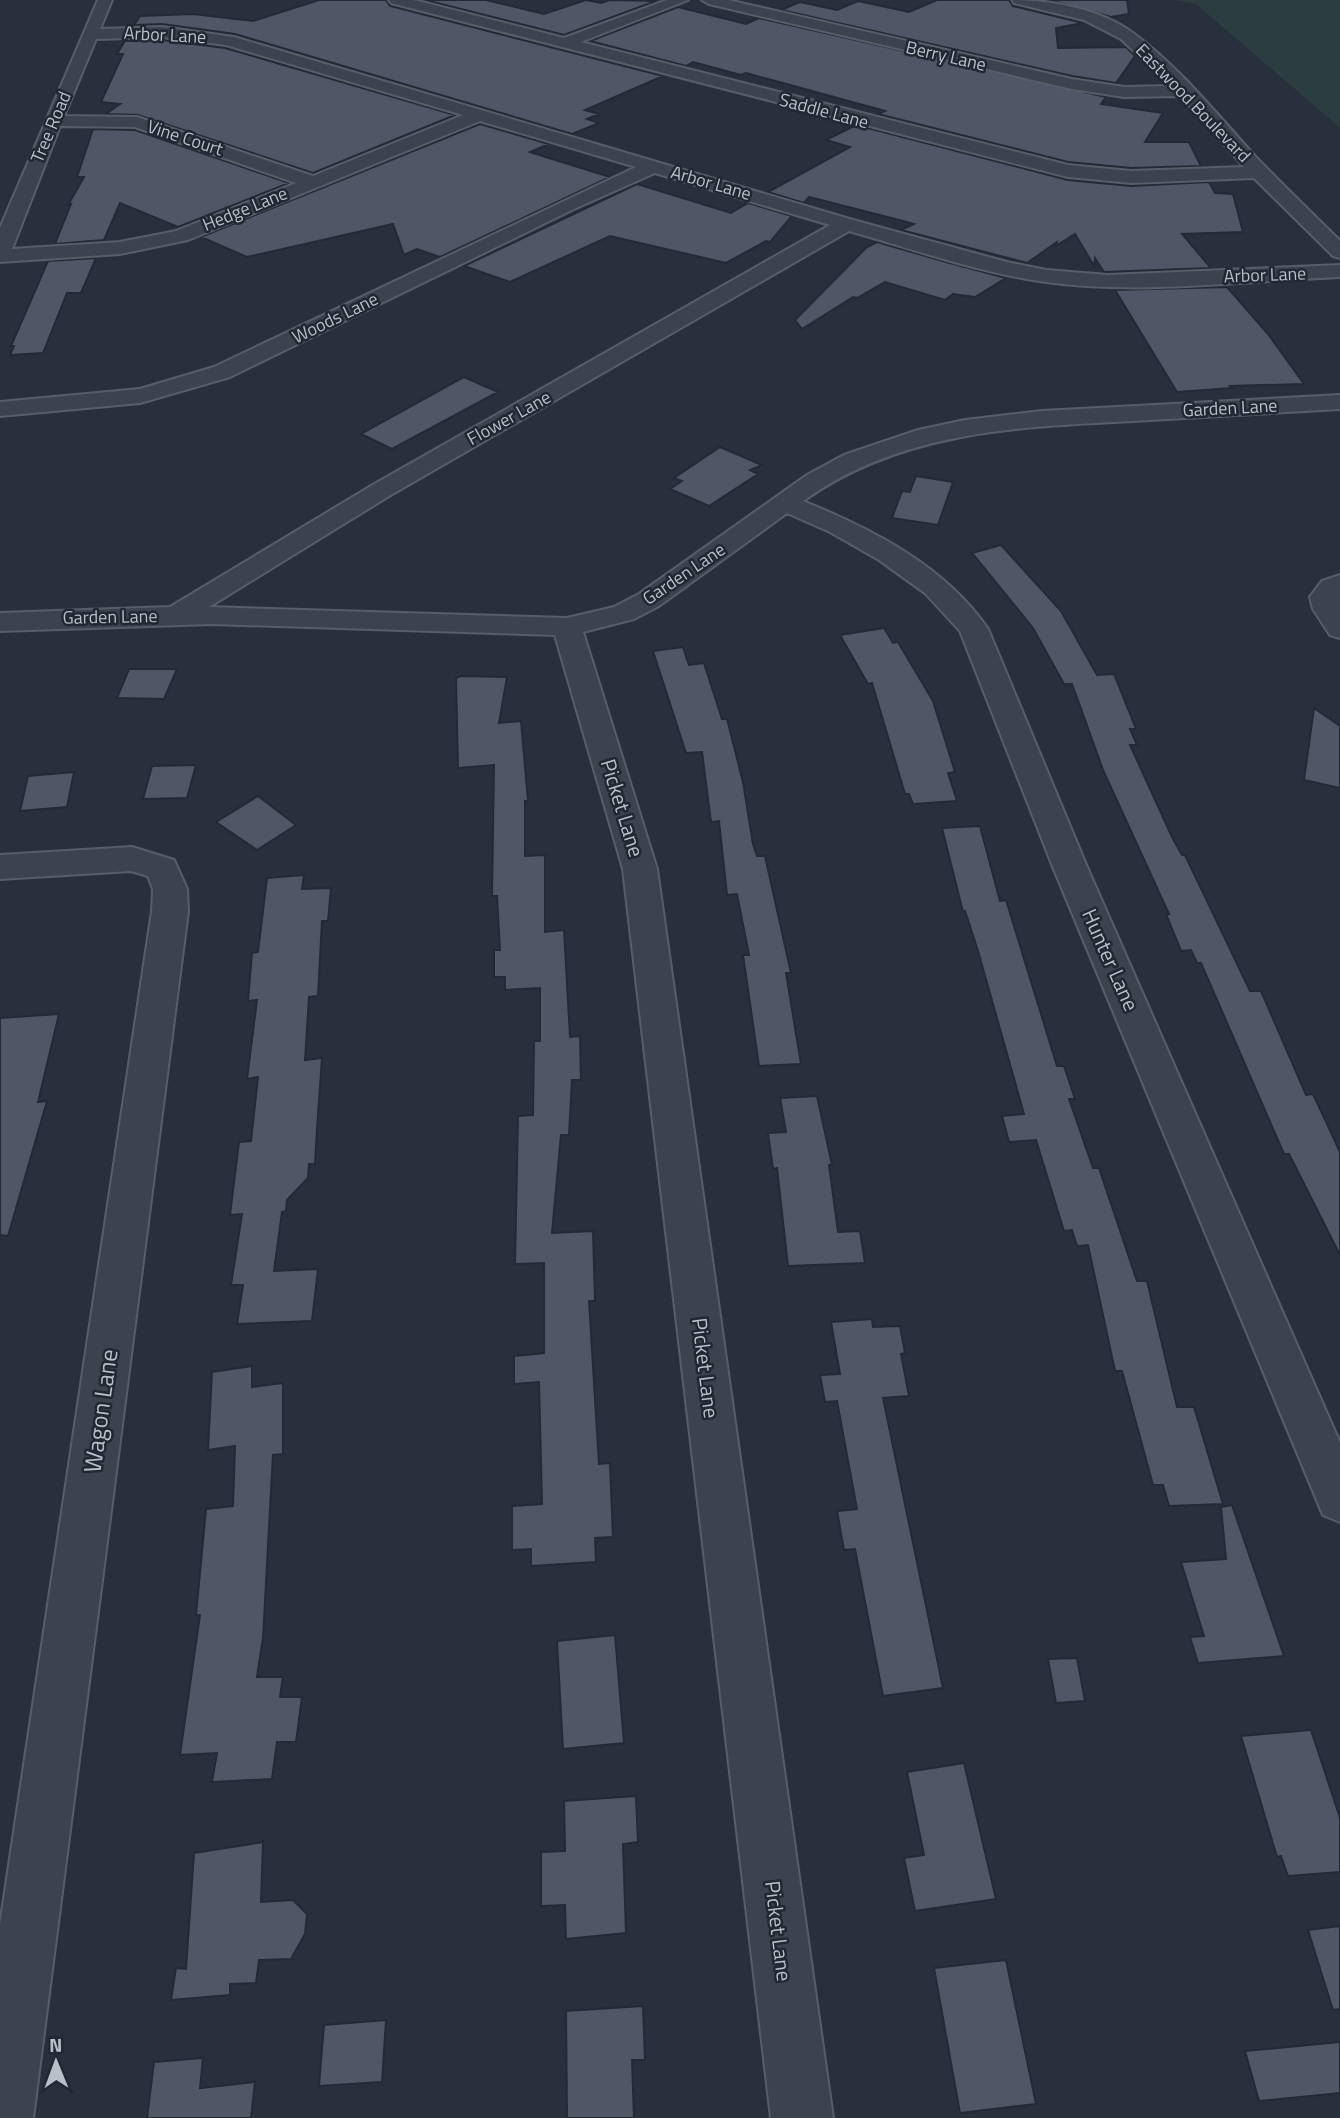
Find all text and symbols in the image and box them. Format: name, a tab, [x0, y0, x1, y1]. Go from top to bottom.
street label: Arbor Lane	[123, 19, 207, 50]
street label: Berry Lane	[903, 33, 989, 78]
street label: Eastwood Boulevard	[1129, 37, 1257, 168]
street label: Saddle Lane	[776, 86, 872, 135]
street label: Tree Road	[23, 87, 78, 167]
street label: Vine Court	[144, 113, 227, 163]
street label: Arbor Lane	[668, 158, 755, 207]
street label: Hedge Lane	[198, 179, 291, 238]
street label: Arbor Lane	[1223, 260, 1307, 289]
street label: Woods Lane	[287, 285, 382, 350]
street label: Flower Lane	[462, 383, 556, 452]
street label: Garden Lane	[1182, 392, 1278, 423]
street label: Garden Lane	[637, 536, 731, 611]
street label: Garden Lane	[62, 602, 158, 631]
street label: Picket Lane	[593, 755, 653, 861]
street label: Hunter Lane	[1074, 903, 1148, 1016]
street label: Picket Lane	[684, 1316, 728, 1420]
street label: Wagon Lane	[74, 1347, 127, 1475]
street label: Picket Lane	[757, 1879, 801, 1983]
north arrow	[21, 2027, 91, 2097]
text: N	[49, 2030, 63, 2059]

